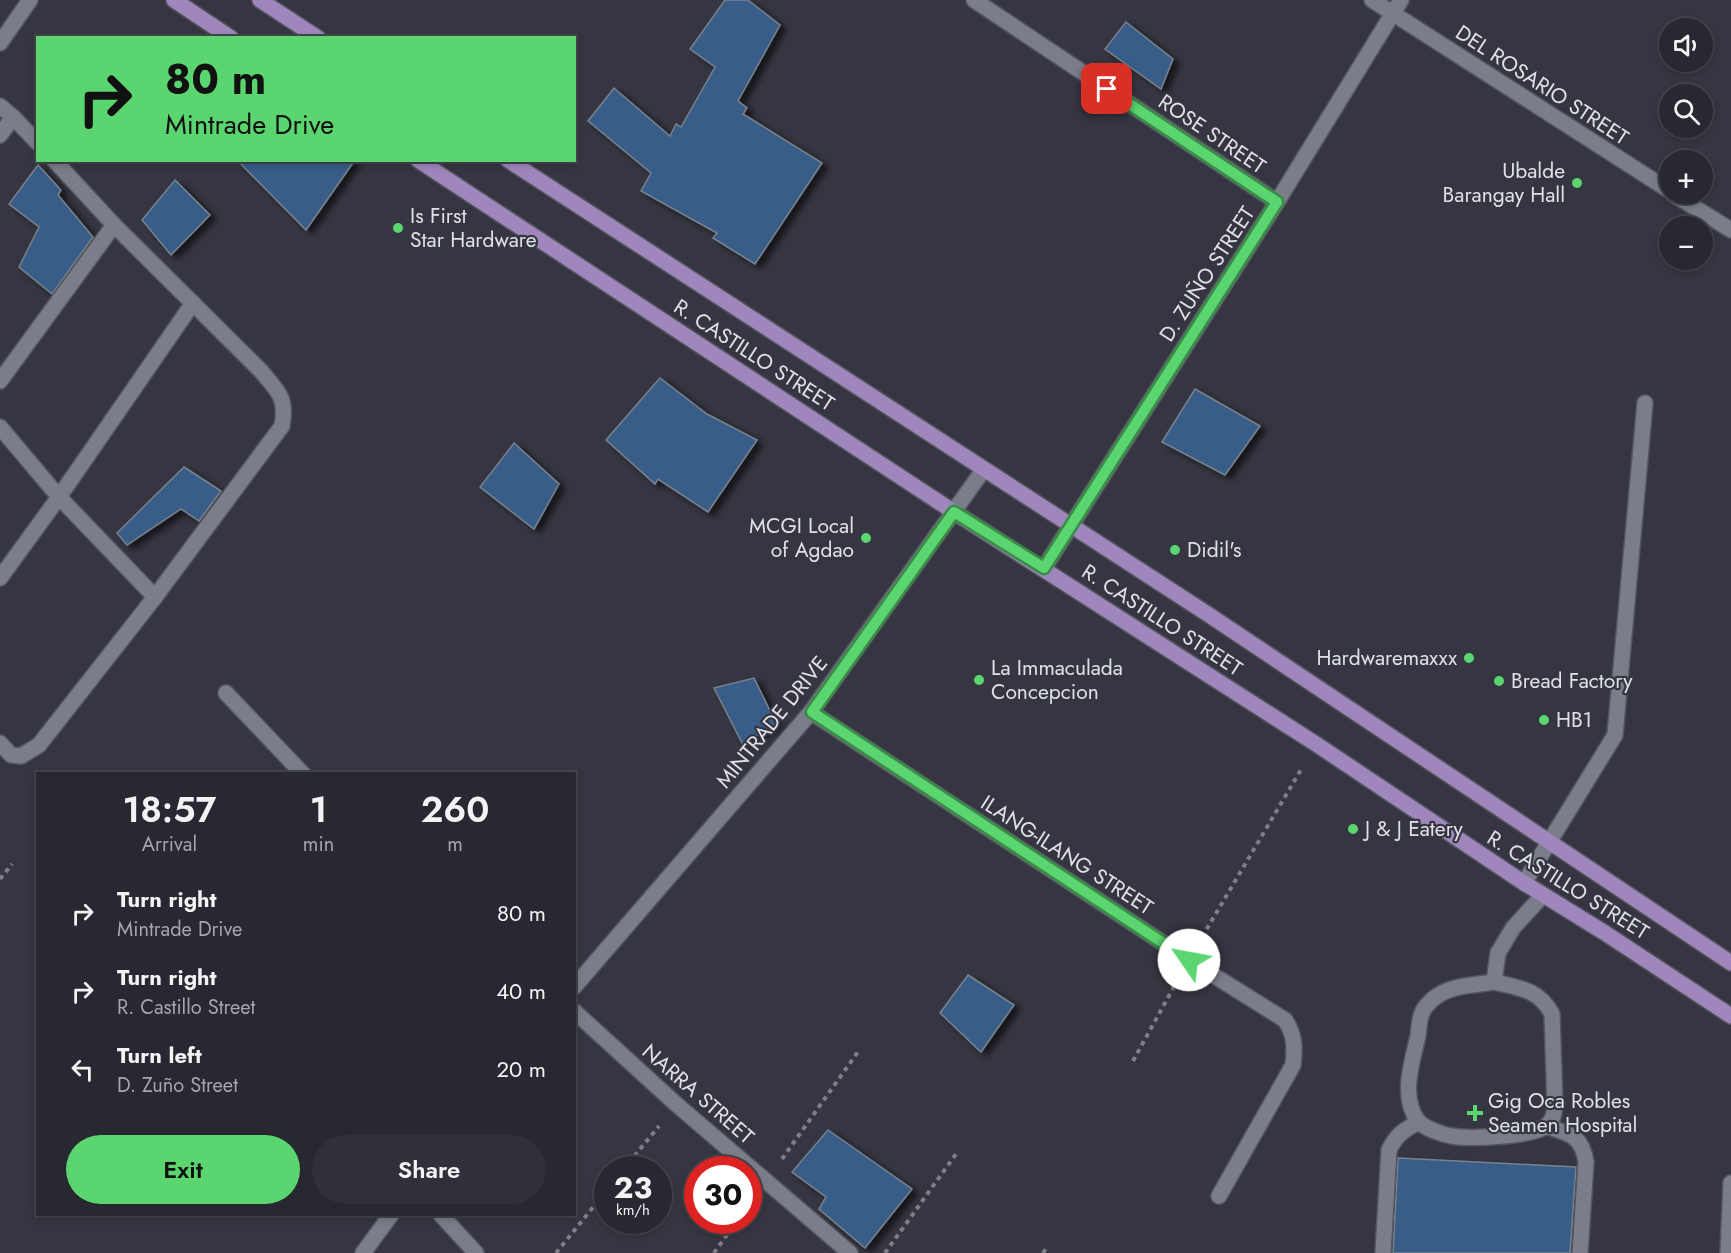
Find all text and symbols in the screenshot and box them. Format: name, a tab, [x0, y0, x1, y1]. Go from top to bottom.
street label: DEL ROSARIO STREET	[1450, 18, 1635, 152]
map controls	[1659, 18, 1713, 270]
button: sound	[1659, 18, 1713, 72]
text: 80 m	[165, 49, 266, 110]
icon: right	[66, 60, 144, 138]
pin	[1081, 63, 1132, 114]
icon: arrive	[1090, 72, 1123, 105]
button: search	[1659, 84, 1713, 138]
street label: ROSE STREET	[1152, 87, 1272, 181]
text: Mintrade Drive	[165, 105, 334, 144]
button: +	[1659, 150, 1713, 204]
place label: Ubalde Barangay Hall	[1443, 156, 1565, 210]
marker: Ubalde Barangay Hall	[1570, 176, 1584, 190]
street label: D. ZUÑO STREET	[1152, 200, 1262, 348]
place label: Is First Star Hardware	[410, 201, 537, 255]
button: −	[1659, 216, 1713, 270]
marker: Is First Star Hardware	[391, 221, 405, 235]
street label: R. CASTILLO STREET	[668, 292, 840, 418]
place label: MCGI Local of Agdao	[749, 511, 854, 565]
marker: MCGI Local of Agdao	[859, 531, 873, 545]
place label: Didil's	[1187, 535, 1241, 565]
marker: Didil's	[1168, 543, 1182, 557]
street label: R. CASTILLO STREET	[1076, 557, 1248, 683]
place label: Hardwaremaxxx	[1316, 643, 1457, 673]
street label: MINTRADE DRIVE	[709, 649, 835, 795]
marker: Hardwaremaxxx	[1462, 651, 1476, 665]
place label: La Immaculada Concepcion	[991, 653, 1123, 707]
place label: Bread Factory	[1511, 666, 1633, 696]
marker: La Immaculada Concepcion	[972, 673, 986, 687]
marker: Bread Factory	[1492, 674, 1506, 688]
place label: HB1	[1556, 705, 1592, 735]
marker: HB1	[1537, 713, 1551, 727]
text: 18:57	[122, 783, 216, 835]
text: 1	[310, 783, 327, 835]
text: 260	[421, 783, 489, 835]
street label: ILANG-ILANG STREET	[975, 788, 1159, 922]
place label: J & J Eatery	[1362, 814, 1463, 844]
marker: J & J Eatery	[1346, 822, 1360, 836]
street label: R. CASTILLO STREET	[1481, 823, 1655, 947]
text: Arrival	[142, 830, 197, 859]
text: min	[303, 830, 334, 859]
text: m	[447, 830, 463, 859]
text: Turn right	[117, 883, 217, 915]
icon: right	[66, 897, 99, 930]
text: 80 m	[497, 897, 546, 929]
text: Mintrade Drive	[117, 915, 242, 944]
position arrow	[1157, 928, 1221, 992]
text: Turn right	[117, 961, 217, 993]
icon: right	[66, 975, 99, 1008]
text: 40 m	[496, 975, 546, 1007]
text: R. Castillo Street	[117, 993, 255, 1022]
street label: NARRA STREET	[635, 1037, 761, 1151]
text: Turn left	[117, 1039, 202, 1071]
icon: left	[66, 1053, 99, 1086]
text: 20 m	[497, 1053, 546, 1085]
text: D. Zuño Street	[117, 1071, 238, 1100]
place label: Gig Oca Robles Seamen Hospital	[1488, 1086, 1637, 1140]
marker: Gig Oca Robles Seamen Hospital	[1466, 1104, 1484, 1122]
button: Exit	[66, 1135, 300, 1204]
button: Share	[312, 1135, 546, 1204]
speed limit sign: 30	[684, 1156, 762, 1234]
text: 23	[614, 1166, 652, 1209]
text: km/h	[616, 1199, 650, 1221]

